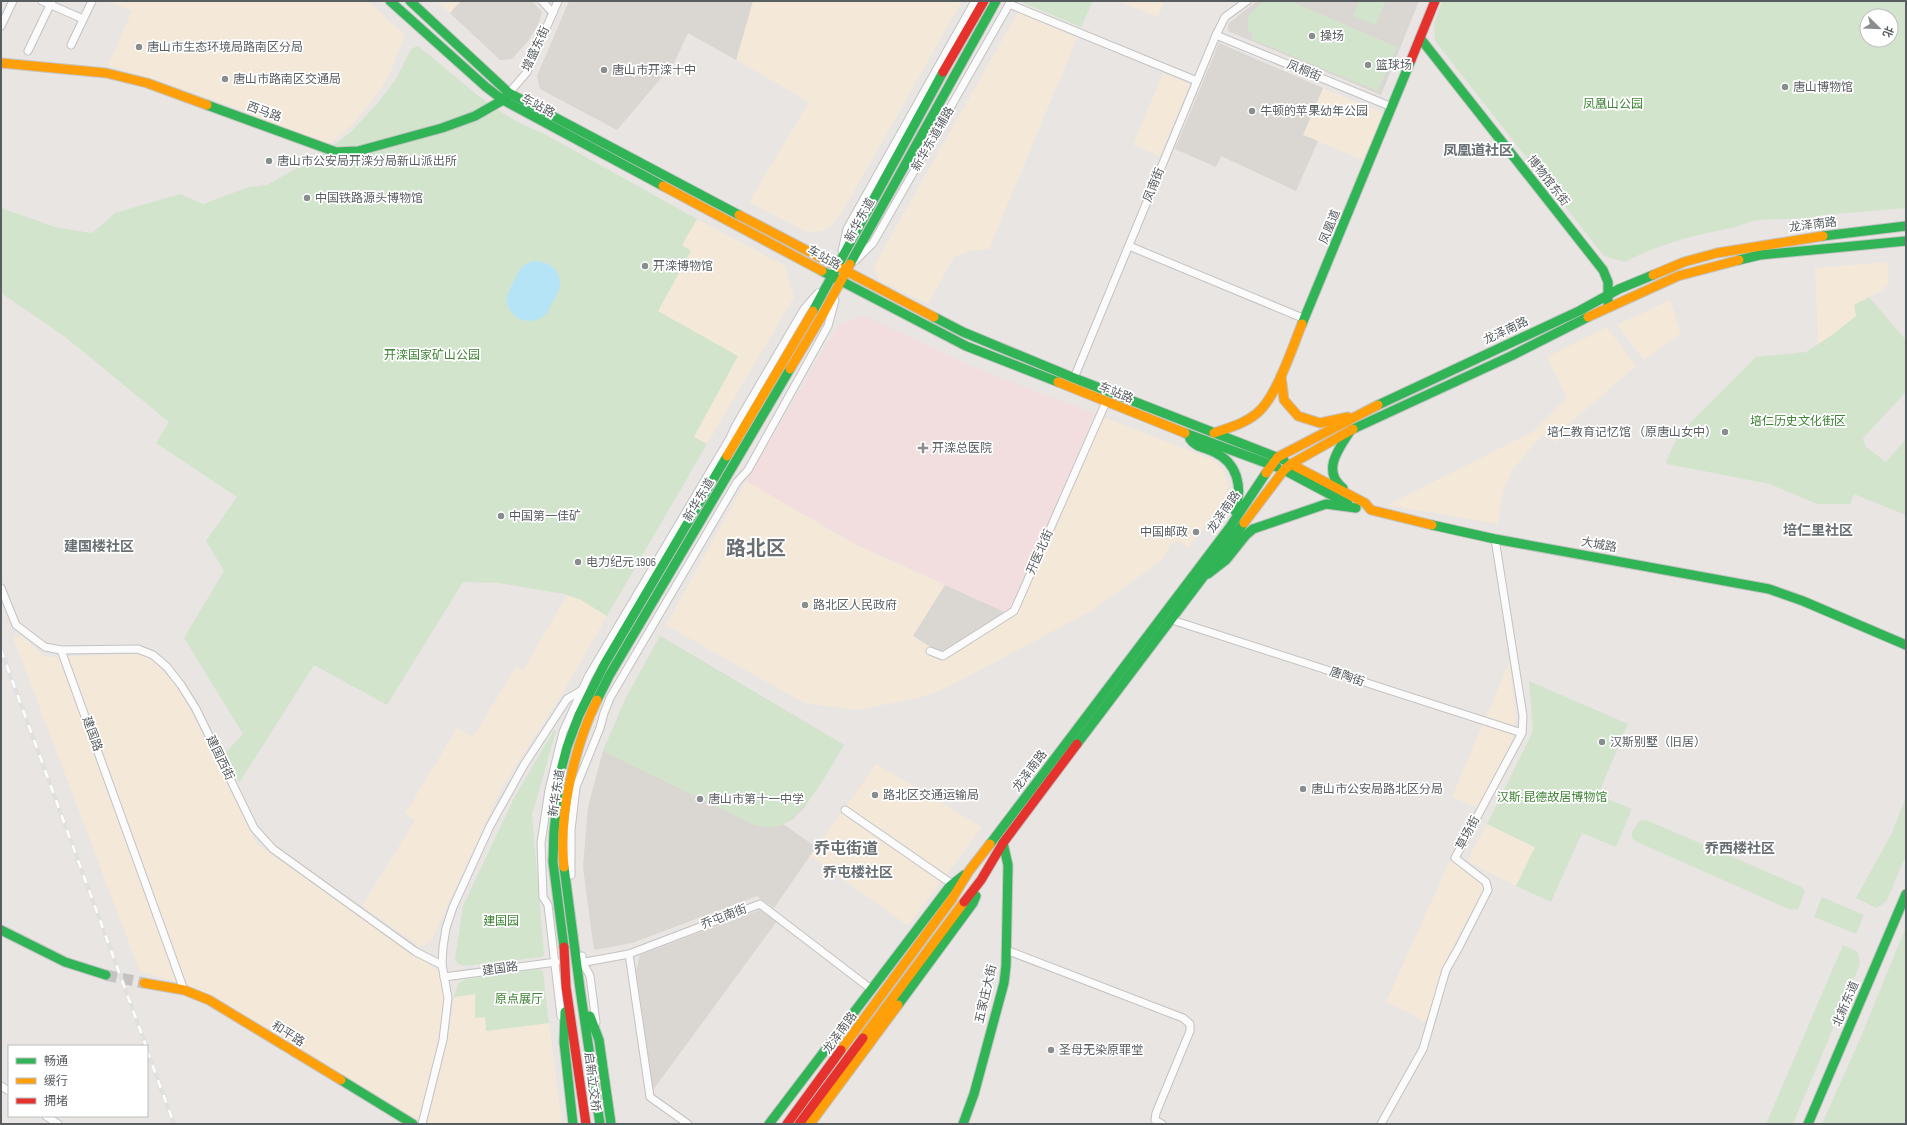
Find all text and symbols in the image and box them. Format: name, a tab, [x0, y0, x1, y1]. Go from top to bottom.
north arrow	[1859, 8, 1899, 48]
street label: 增盛东街	[519, 24, 553, 74]
text: 北	[1880, 24, 1896, 39]
place label: 操场	[1320, 29, 1344, 44]
marker: 操场	[1307, 31, 1317, 41]
place label: 唐山市生态环境局路南区分局	[147, 40, 303, 55]
marker: 唐山市生态环境局路南区分局	[134, 42, 144, 52]
street label: 凤桐街	[1284, 57, 1324, 85]
place label: 篮球场	[1376, 58, 1412, 73]
marker: 篮球场	[1363, 60, 1373, 70]
place label: 唐山市开滦十中	[612, 63, 696, 78]
marker: 唐山市开滦十中	[599, 65, 609, 75]
place label: 唐山市路南区交通局	[233, 72, 341, 87]
marker: 唐山市路南区交通局	[220, 74, 230, 84]
place label: 唐山博物馆	[1793, 80, 1853, 95]
marker: 唐山博物馆	[1780, 82, 1790, 92]
street label: 车站路	[519, 91, 557, 121]
park label: 凤凰山公园	[1583, 97, 1643, 112]
street label: 西马路	[245, 99, 283, 125]
street label: 新华东道辅路	[909, 104, 957, 174]
place label: 牛顿的苹果幼年公园	[1260, 104, 1368, 119]
marker: 牛顿的苹果幼年公园	[1247, 106, 1257, 116]
district label: 凤凰道社区	[1443, 142, 1513, 159]
street label: 博物馆东街	[1524, 153, 1572, 209]
place label: 唐山市公安局开滦分局新山派出所	[277, 154, 457, 169]
marker: 唐山市公安局开滦分局新山派出所	[264, 156, 274, 166]
street label: 凤南街	[1140, 165, 1168, 205]
place label: 中国铁路源头博物馆	[315, 191, 423, 206]
marker: 中国铁路源头博物馆	[302, 193, 312, 203]
street label: 新华东道	[842, 195, 878, 245]
street label: 凤凰道	[1316, 207, 1344, 247]
street label: 龙泽南路	[1788, 215, 1838, 235]
street label: 车站路	[805, 243, 843, 273]
place label: 开滦博物馆	[653, 259, 713, 274]
marker: 开滦博物馆	[640, 261, 650, 271]
street label: 龙泽南路	[1481, 314, 1531, 348]
park label: 开滦国家矿山公园	[384, 348, 480, 363]
street label: 车站路	[1096, 379, 1136, 407]
park label: 培仁历史文化街区	[1750, 414, 1846, 429]
place label: 培仁教育记忆馆 （原唐山女中）	[1547, 425, 1717, 440]
marker: 培仁教育记忆馆 （原唐山女中）	[1720, 427, 1730, 437]
place label: 开滦总医院	[932, 441, 992, 456]
marker: 开滦总医院	[917, 442, 929, 454]
street label: 新华东道	[680, 476, 718, 524]
street label: 龙泽南路	[1204, 488, 1244, 536]
place label: 中国第一佳矿	[509, 509, 581, 524]
marker: 中国第一佳矿	[496, 511, 506, 521]
district label: 培仁里社区	[1783, 522, 1853, 539]
place label: 中国邮政	[1140, 525, 1188, 540]
street label: 开医北街	[1023, 527, 1057, 577]
marker: 中国邮政	[1191, 527, 1201, 537]
street label: 大城路	[1580, 534, 1618, 556]
district label: 路北区	[726, 537, 786, 561]
district label: 建国楼社区	[64, 538, 134, 555]
place label: 电力纪元 1906	[586, 555, 656, 570]
marker: 电力纪元 1906	[573, 557, 583, 567]
place label: 路北区人民政府	[813, 598, 897, 613]
marker: 路北区人民政府	[800, 600, 810, 610]
street label: 唐陶街	[1328, 664, 1366, 690]
street label: 建国路	[79, 715, 105, 753]
street label: 建国西街	[203, 733, 237, 783]
place label: 汉斯别墅（旧居）	[1610, 735, 1706, 750]
marker: 汉斯别墅（旧居）	[1597, 737, 1607, 747]
street label: 龙泽南路	[1010, 747, 1050, 795]
street label: 新华东道	[546, 768, 568, 818]
place label: 唐山市公安局路北区分局	[1311, 782, 1443, 797]
marker: 唐山市公安局路北区分局	[1298, 784, 1308, 794]
place label: 路北区交通运输局	[883, 788, 979, 803]
marker: 路北区交通运输局	[870, 790, 880, 800]
park label: 汉斯·昆德故居博物馆	[1497, 790, 1607, 805]
place label: 唐山市第十一中学	[708, 792, 804, 807]
marker: 唐山市第十一中学	[695, 794, 705, 804]
street label: 草场街	[1453, 814, 1483, 852]
district label: 乔屯街道	[814, 840, 878, 859]
district label: 乔西楼社区	[1705, 840, 1775, 857]
district label: 乔屯楼社区	[823, 864, 893, 881]
street label: 乔屯南街	[699, 901, 749, 933]
park label: 建国园	[483, 914, 519, 929]
street label: 建国路	[481, 959, 519, 979]
street label: 五家庄大街	[972, 963, 1000, 1025]
street label: 北新东道	[1830, 979, 1862, 1029]
park label: 原点展厅	[495, 992, 543, 1007]
street label: 龙泽南路	[820, 1009, 860, 1057]
street label: 和平路	[269, 1018, 307, 1050]
place label: 圣母无染原罪堂	[1059, 1043, 1143, 1058]
legend	[8, 1045, 148, 1117]
marker: 圣母无染原罪堂	[1046, 1045, 1056, 1055]
street label: 启新立交桥	[581, 1051, 603, 1113]
text: 畅通	[44, 1054, 68, 1069]
text: 缓行	[44, 1074, 68, 1089]
text: 拥堵	[44, 1094, 68, 1109]

